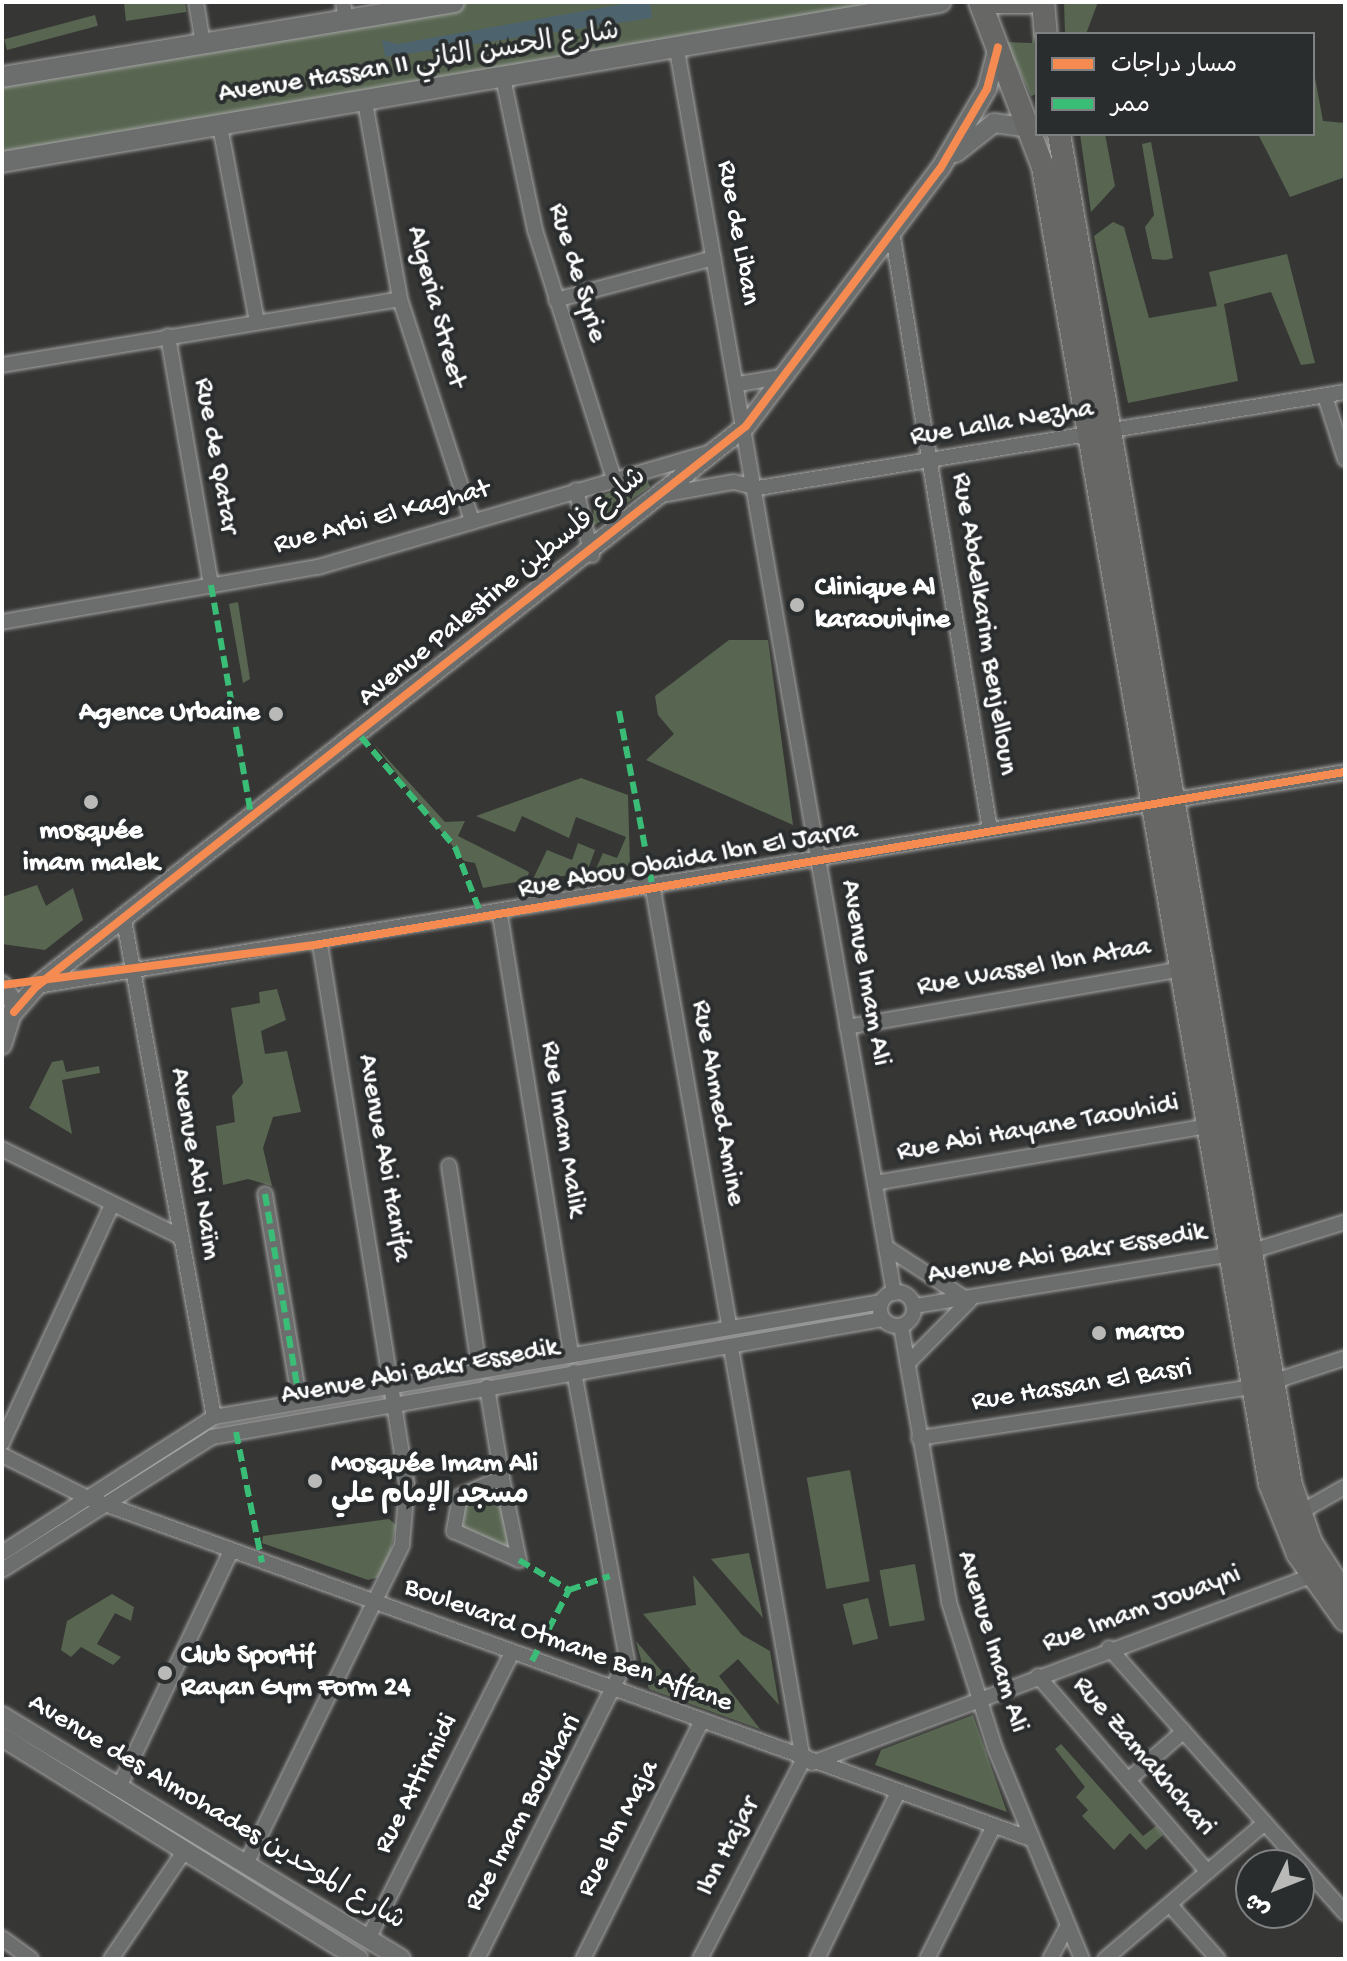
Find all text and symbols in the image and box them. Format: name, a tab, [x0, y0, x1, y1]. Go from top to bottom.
street label: Avenue Hassan II شارع الحسن الثاني	[216, 16, 622, 112]
legend	[1035, 32, 1315, 136]
text: مسار دراجات	[1111, 52, 1237, 81]
text: ممر	[1111, 92, 1150, 121]
street label: Rue de Liban	[708, 158, 766, 308]
street label: Rue de Syrie	[539, 199, 613, 347]
street label: Algeria Street	[397, 223, 473, 391]
street label: Rue de Qatar	[185, 375, 245, 537]
street label: Rue Lalla Nezha	[908, 393, 1096, 455]
street label: Avenue Palestine شارع فلسطين	[352, 461, 654, 715]
street label: Rue Abdelkarim Benjelloun	[942, 470, 1024, 778]
street label: Rue Arbi El Kaghat	[270, 473, 494, 563]
place label: Clinique Al karaouiyine	[815, 572, 950, 638]
marker: Clinique Al karaouiyine	[786, 594, 808, 616]
place label: Agence Urbaine	[79, 697, 260, 731]
marker: Agence Urbaine	[267, 705, 285, 723]
marker: mosquée imam malek	[82, 793, 100, 811]
place label: mosquée imam malek	[23, 815, 159, 881]
street label: Rue Abou Obaida Ibn El Jarra	[516, 815, 860, 907]
street label: Avenue Imam Ali	[831, 877, 897, 1069]
street label: Rue Wassel Ibn Ataa	[915, 931, 1153, 1005]
street label: Rue Ahmed Amine	[682, 998, 752, 1208]
street label: Rue Imam Malik	[532, 1039, 592, 1219]
street label: Avenue Abi Hanifa	[348, 1052, 418, 1264]
street label: Avenue Abi Naïm	[161, 1065, 227, 1263]
street label: Rue Abi Hayane Taouhidi	[894, 1088, 1182, 1170]
street label: Avenue Abi Bakr Essedik	[926, 1216, 1208, 1294]
place label: marco	[1115, 1316, 1184, 1350]
marker: marco	[1090, 1324, 1108, 1342]
street label: Avenue Abi Bakr Essedik	[279, 1332, 561, 1414]
street label: Rue Hassan El Basri	[969, 1352, 1195, 1420]
place label: Mosquée Imam Ali مسجد الإمام علي	[331, 1448, 538, 1514]
marker: Mosquée Imam Ali مسجد الإمام علي	[306, 1472, 324, 1490]
street label: Avenue Imam Ali	[947, 1547, 1035, 1737]
street label: Rue Imam Jouayni	[1038, 1559, 1246, 1661]
street label: Boulevard Otmane Ben Affane	[399, 1571, 737, 1721]
place label: Club Sportif Rayan Gym Form 24	[181, 1640, 411, 1706]
marker: Club Sportif Rayan Gym Form 24	[156, 1664, 174, 1682]
street label: Rue Zamakhchari	[1064, 1670, 1222, 1844]
street label: Avenue des Almohades شارع الموحدين	[21, 1687, 411, 1939]
street label: Rue Attirmidi	[367, 1708, 467, 1860]
street label: Rue Imam Boukhari	[458, 1709, 590, 1917]
street label: Rue Ibn Maja	[570, 1755, 668, 1903]
street label: Ibn Hajar	[690, 1792, 768, 1902]
north arrow	[1235, 1849, 1315, 1929]
text: ش	[1241, 1886, 1277, 1922]

